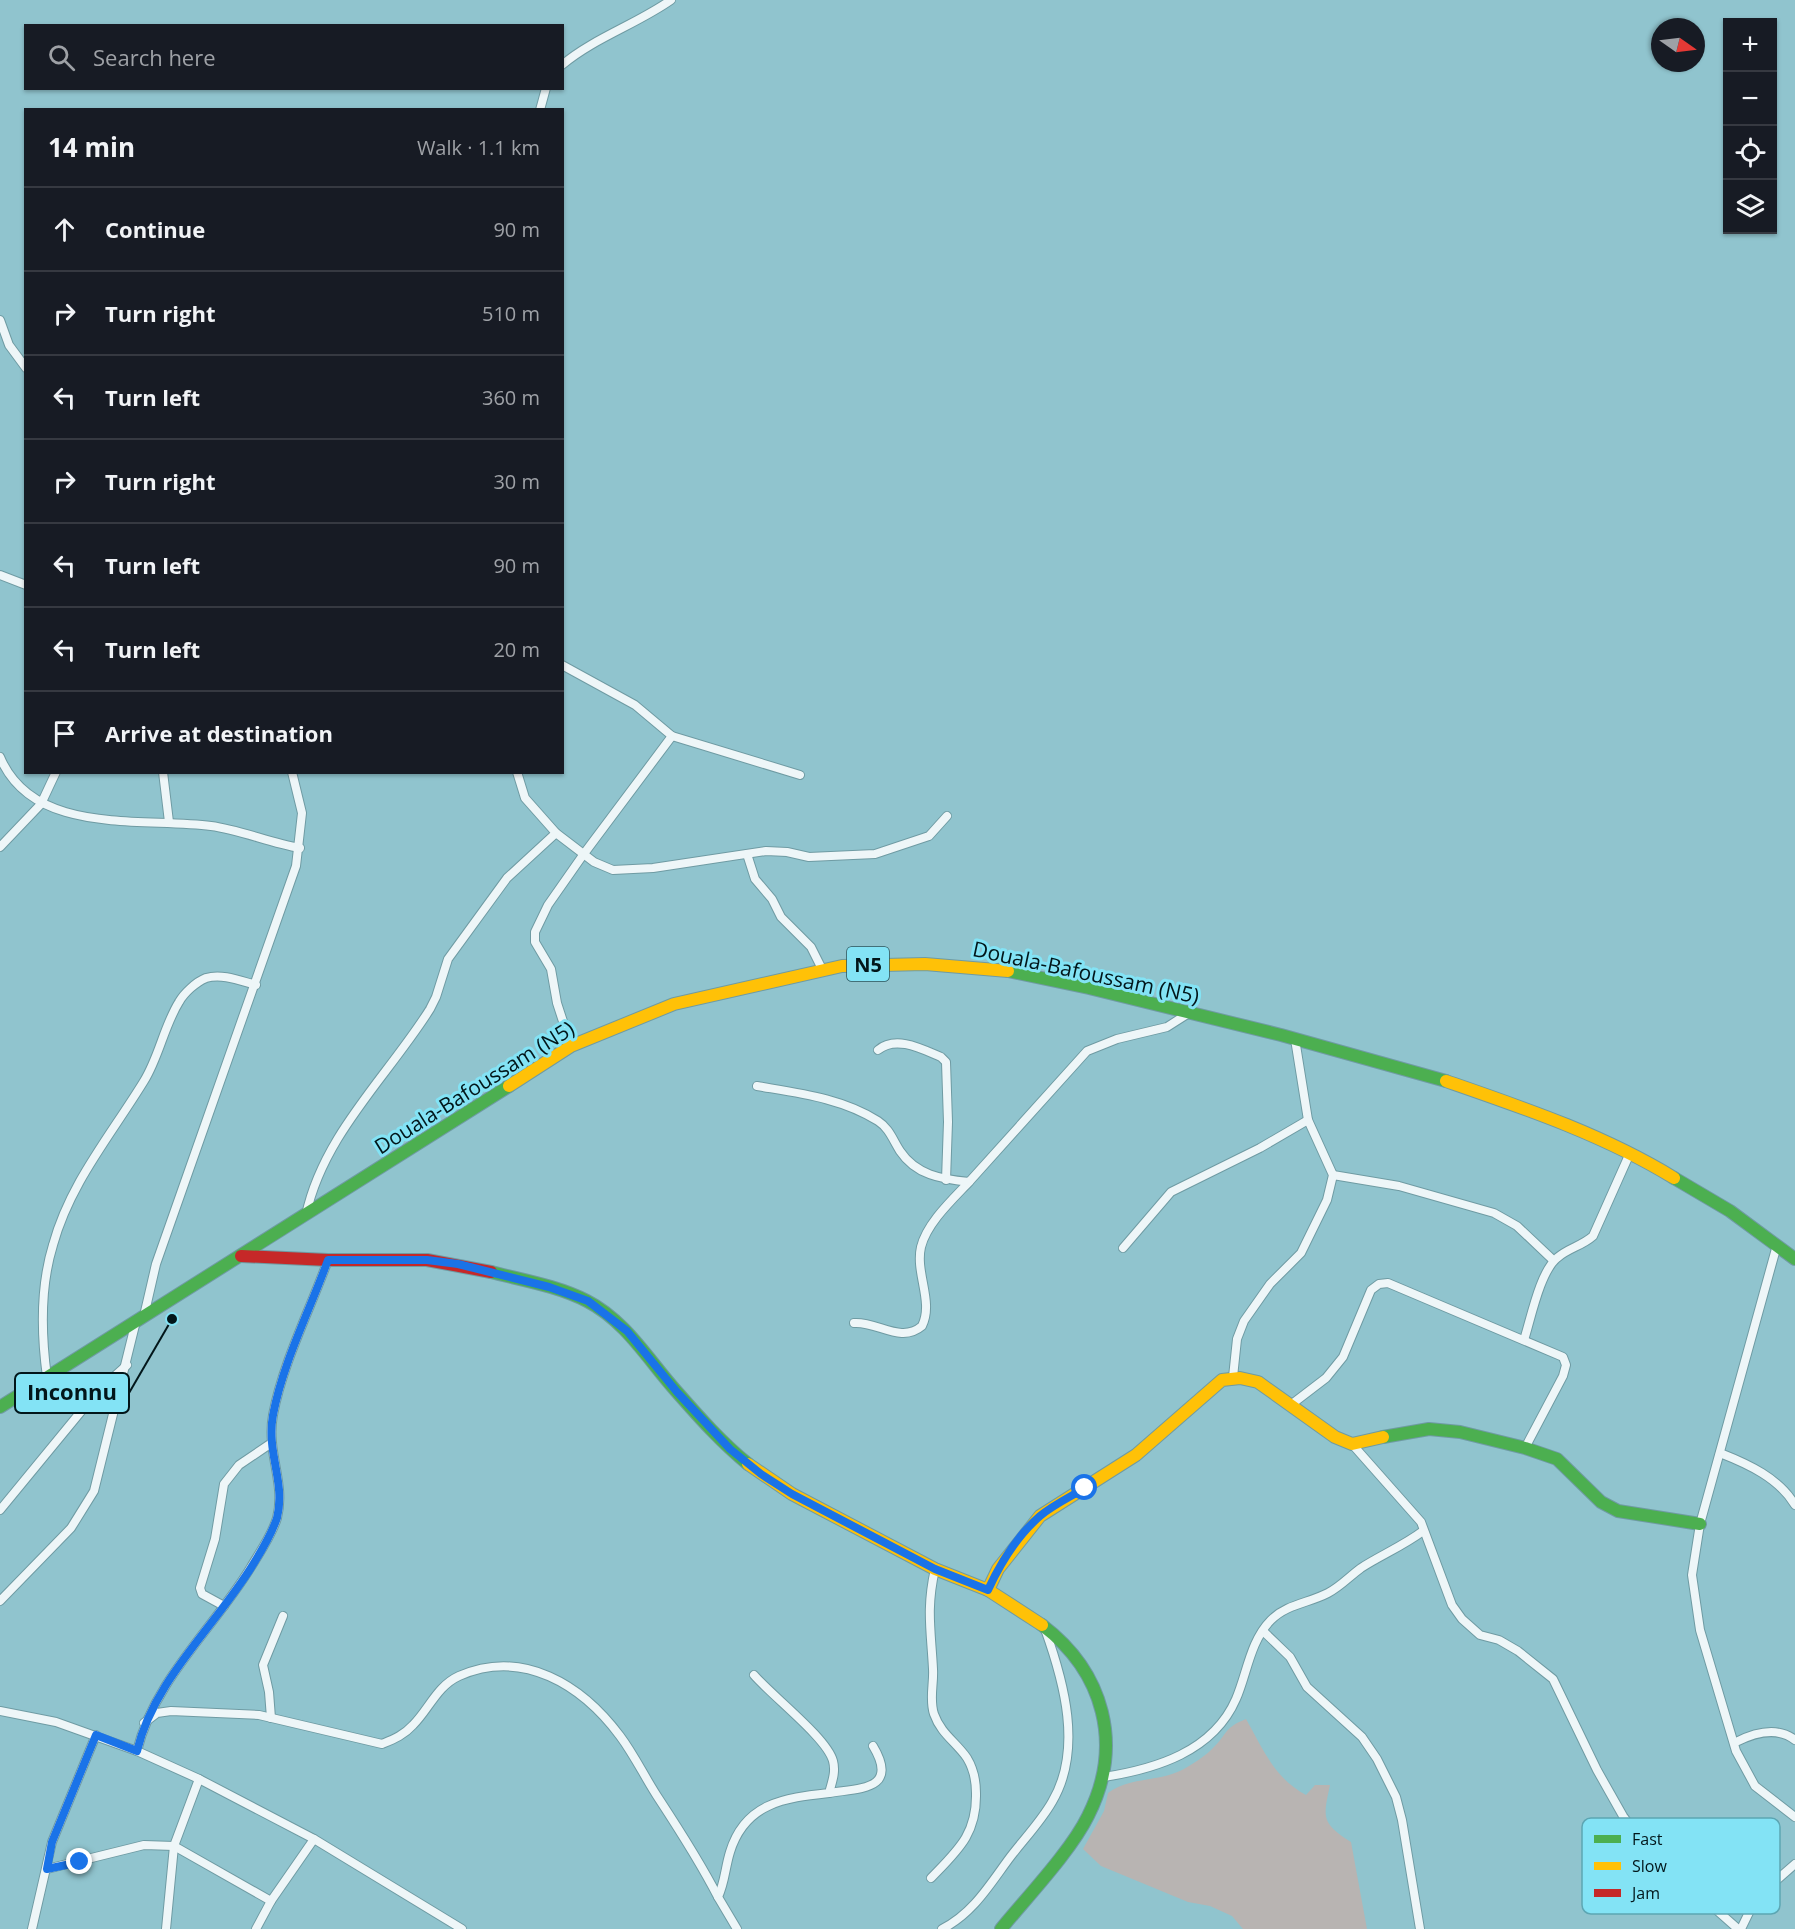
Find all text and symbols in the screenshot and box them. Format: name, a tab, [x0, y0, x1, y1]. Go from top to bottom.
north arrow	[1651, 18, 1705, 72]
map controls	[1723, 18, 1777, 234]
button: +	[1723, 18, 1777, 72]
search box	[24, 24, 564, 90]
icon: search	[45, 41, 78, 74]
text: Search here	[93, 42, 216, 72]
button: −	[1723, 72, 1777, 126]
button: locate	[1723, 126, 1777, 180]
text: 14 min	[48, 129, 135, 165]
text: Walk · 1.1 km	[417, 134, 540, 161]
button: layers	[1723, 180, 1777, 234]
icon: ahead	[48, 213, 81, 246]
text: Continue	[105, 214, 205, 244]
text: 90 m	[493, 216, 540, 243]
icon: right	[48, 297, 81, 330]
text: Turn right	[105, 298, 216, 328]
text: 510 m	[482, 300, 540, 327]
icon: left	[48, 381, 81, 414]
text: Turn left	[105, 382, 200, 412]
text: 360 m	[482, 384, 540, 411]
icon: right	[48, 465, 81, 498]
text: Turn right	[105, 466, 216, 496]
text: 30 m	[493, 468, 540, 495]
icon: left	[48, 549, 81, 582]
text: Turn left	[105, 550, 200, 580]
text: 90 m	[493, 552, 540, 579]
icon: left	[48, 633, 81, 666]
text: Turn left	[105, 634, 200, 664]
text: 20 m	[493, 636, 540, 663]
icon: arrive	[48, 717, 81, 750]
text: Arrive at destination	[105, 718, 333, 748]
street label: Douala-Bafoussam (N5)	[970, 934, 1202, 1010]
road number: N5	[847, 947, 889, 981]
street label: Douala-Bafoussam (N5)	[369, 1014, 579, 1160]
callout: Inconnu	[15, 1373, 129, 1413]
text: Inconnu	[27, 1376, 117, 1406]
route start	[1071, 1474, 1097, 1500]
legend	[1582, 1818, 1780, 1914]
text: Fast	[1632, 1828, 1663, 1850]
route end	[66, 1848, 92, 1874]
text: Slow	[1632, 1855, 1667, 1877]
text: Jam	[1630, 1882, 1660, 1904]

